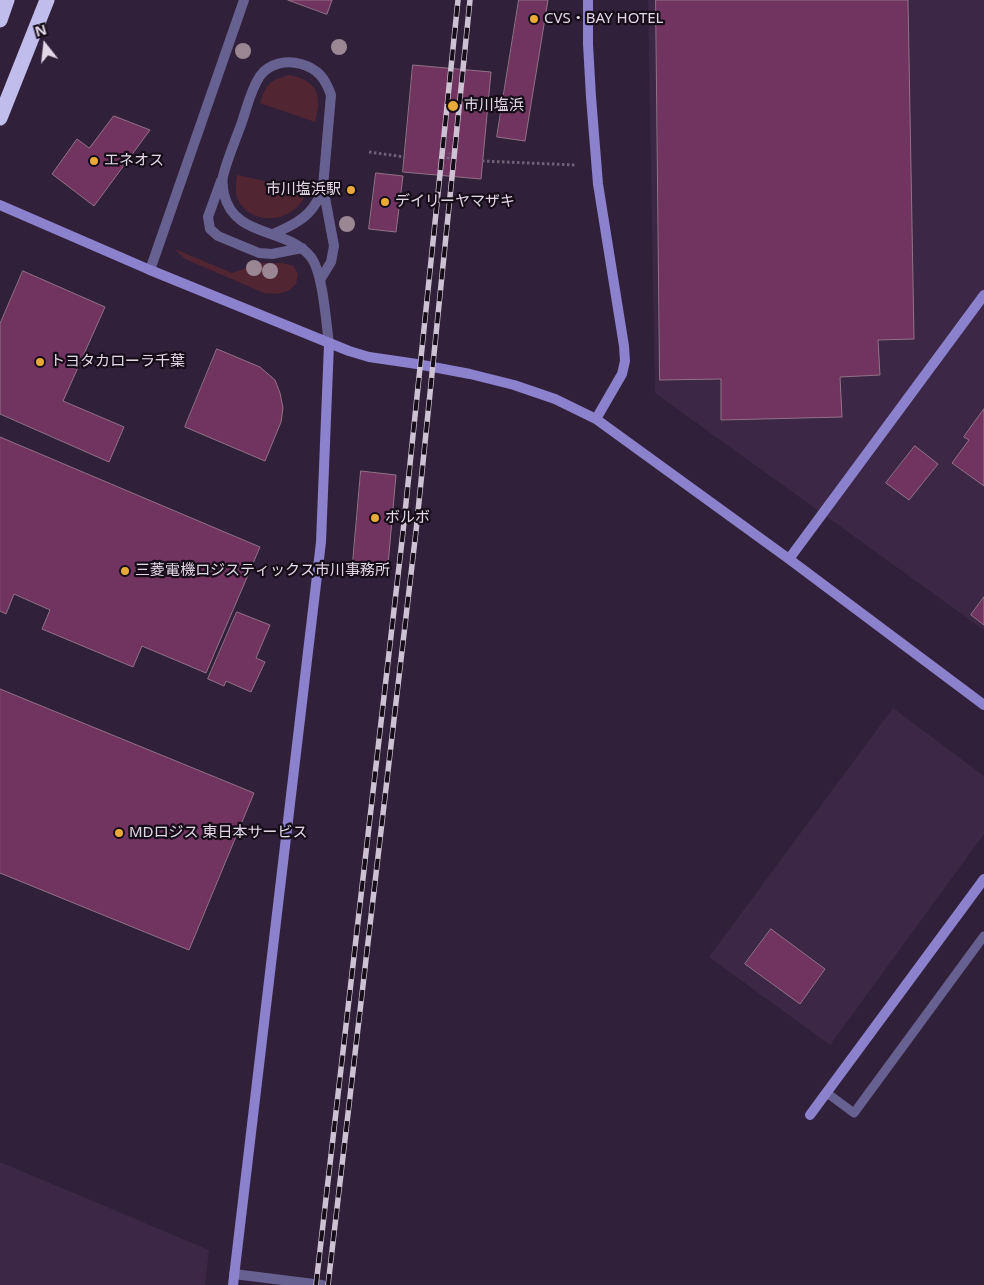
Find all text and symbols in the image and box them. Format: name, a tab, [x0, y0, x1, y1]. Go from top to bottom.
place label: CVS・BAY HOTEL	[544, 10, 663, 28]
marker: CVS・BAY HOTEL	[528, 13, 540, 25]
text: N	[33, 19, 49, 41]
north arrow	[20, 20, 70, 70]
place label: 市川塩浜	[464, 97, 524, 115]
marker: 市川塩浜	[446, 99, 460, 113]
place label: エネオス	[104, 152, 164, 170]
marker: エネオス	[88, 155, 100, 167]
place label: 市川塩浜駅	[266, 181, 341, 199]
marker: 市川塩浜駅	[345, 184, 357, 196]
place label: デイリーヤマザキ	[395, 193, 515, 211]
marker: デイリーヤマザキ	[379, 196, 391, 208]
place label: トヨタカローラ千葉	[50, 353, 185, 371]
marker: トヨタカローラ千葉	[34, 356, 46, 368]
place label: ボルボ	[385, 509, 430, 527]
marker: ボルボ	[369, 512, 381, 524]
place label: 三菱電機ロジスティックス市川事務所	[135, 562, 390, 580]
marker: 三菱電機ロジスティックス市川事務所	[119, 565, 131, 577]
place label: MDロジス 東日本サービス	[129, 824, 307, 842]
marker: MDロジス 東日本サービス	[113, 827, 125, 839]

